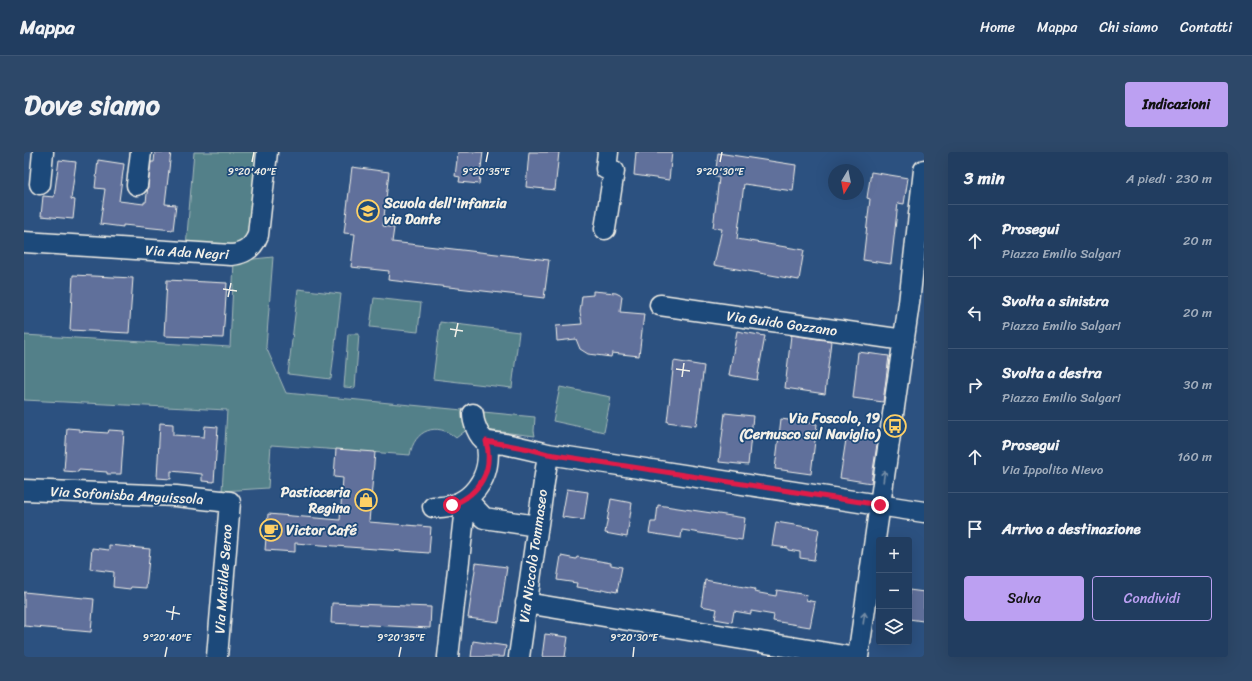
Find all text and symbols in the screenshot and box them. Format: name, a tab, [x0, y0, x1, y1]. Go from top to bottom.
text: Mappa	[20, 11, 75, 44]
text: Home	[980, 15, 1015, 40]
text: Mappa	[1037, 15, 1077, 40]
text: Chi siamo	[1099, 15, 1158, 40]
text: Contatti	[1180, 15, 1232, 40]
text: Dove siamo	[24, 80, 160, 129]
button: Indicazioni	[1125, 82, 1228, 127]
text: 9°20'40"E	[228, 163, 278, 181]
text: 9°20'35"E	[462, 163, 511, 181]
text: 9°20'30"E	[696, 163, 745, 181]
text: 3 min	[964, 163, 1005, 193]
north arrow	[828, 164, 864, 200]
text: A piedi · 230 m	[1126, 167, 1212, 190]
place label: Scuola dell'infanzia via Dante	[383, 191, 508, 232]
school or university icon: Scuola dell'infanzia via Dante	[355, 198, 381, 224]
text: Prosegui	[1002, 216, 1059, 242]
text: 20 m	[1183, 229, 1212, 252]
icon: ahead	[964, 230, 986, 252]
street label: Via Ada Negri	[145, 238, 231, 267]
text: Piazza Emilio Salgari	[1002, 242, 1121, 265]
text: Svolta a sinistra	[1002, 288, 1109, 314]
text: 20 m	[1183, 301, 1212, 324]
icon: left	[964, 302, 986, 324]
street label: Via Guido Gozzano	[725, 303, 839, 344]
text: Piazza Emilio Salgari	[1002, 314, 1121, 337]
text: Svolta a destra	[1002, 360, 1101, 386]
text: 30 m	[1183, 373, 1212, 396]
icon: right	[964, 374, 986, 396]
text: Piazza Emilio Salgari	[1002, 386, 1121, 409]
place label: Via Foscolo, 19 (Cernusco sul Naviglio)	[739, 406, 881, 447]
bus stop icon: Via Foscolo, 19 (Cernusco sul Naviglio)	[882, 413, 908, 439]
text: Prosegui	[1002, 432, 1059, 458]
text: 160 m	[1177, 445, 1212, 468]
icon: ahead	[964, 446, 986, 468]
text: Via Ippolito Nievo	[1002, 458, 1103, 481]
one-way arrow	[880, 470, 888, 483]
street label: Via Sofonisba Anguissola	[50, 479, 204, 512]
place label: Pasticceria Regina	[281, 480, 351, 521]
shop icon: Pasticceria Regina	[353, 487, 379, 513]
street label: Via Niccolò Tommaseo	[512, 488, 555, 624]
route start	[443, 496, 461, 514]
route end	[871, 496, 889, 514]
text: Arrivo a destinazione	[1002, 516, 1141, 542]
cafe icon: Victor Café	[258, 517, 284, 543]
place label: Victor Café	[286, 518, 358, 543]
icon: arrive	[964, 518, 986, 540]
street label: Via Matilde Serao	[207, 524, 240, 635]
map controls	[876, 537, 912, 645]
button: +	[876, 537, 912, 573]
button: −	[876, 573, 912, 609]
button: Salva	[964, 576, 1084, 621]
button: Condividi	[1092, 576, 1212, 621]
button: layers	[876, 609, 912, 645]
one-way arrow	[860, 612, 868, 625]
text: 9°20'40"E	[143, 629, 193, 647]
text: 9°20'35"E	[377, 629, 426, 647]
text: 9°20'30"E	[610, 629, 659, 647]

